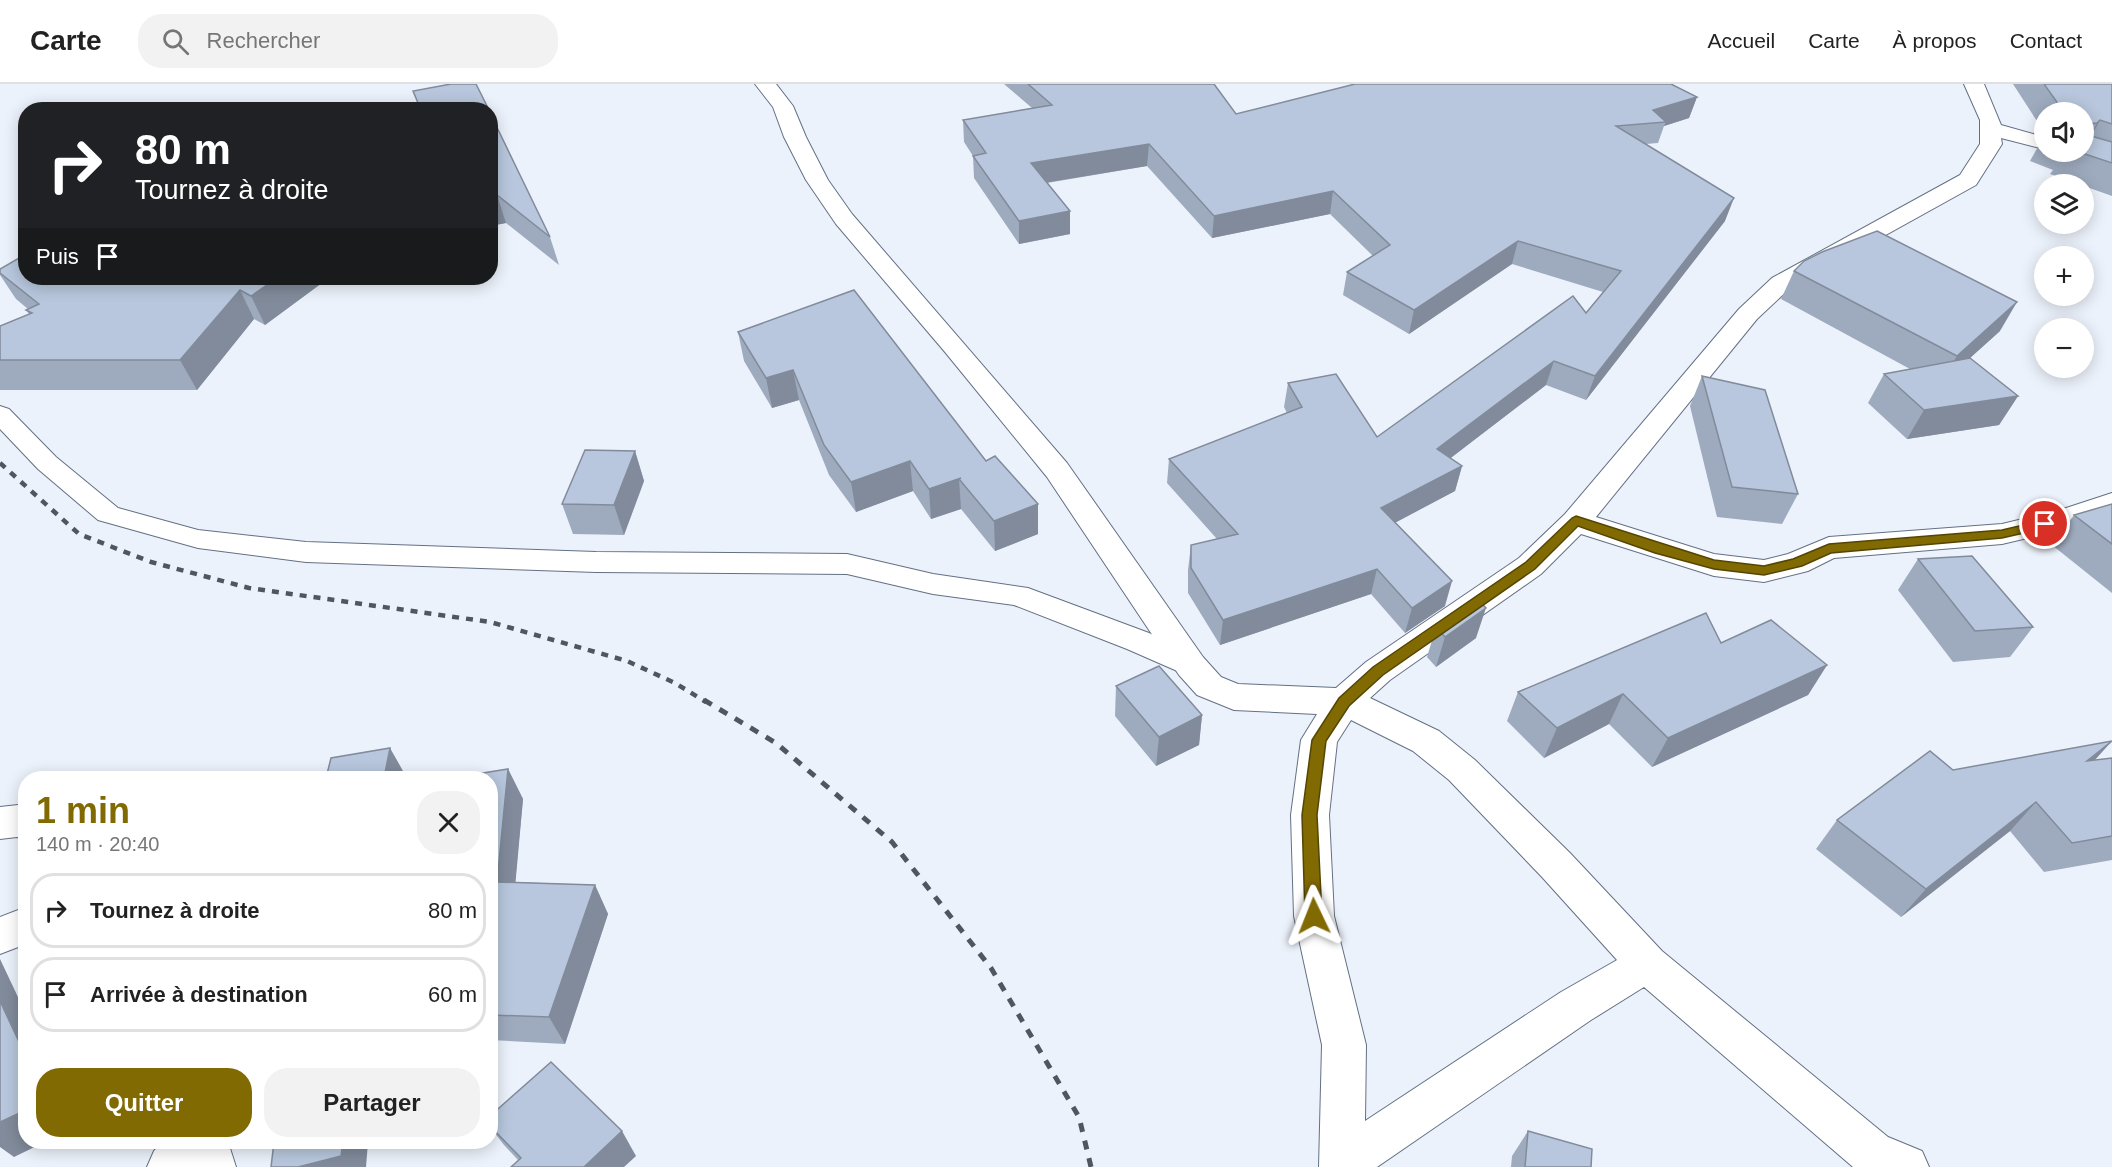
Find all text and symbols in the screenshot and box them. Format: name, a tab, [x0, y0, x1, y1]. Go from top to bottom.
search box	[138, 14, 558, 68]
text: Carte	[30, 25, 102, 56]
icon: search	[159, 25, 192, 58]
text: Rechercher	[207, 28, 320, 53]
text: Accueil	[1708, 29, 1775, 52]
text: Carte	[1808, 29, 1860, 52]
text: À propos	[1893, 29, 1977, 52]
text: Contact	[2010, 29, 2082, 52]
map controls	[2034, 102, 2094, 378]
button: sound	[2034, 102, 2094, 162]
icon: right	[36, 126, 114, 204]
text: 80 m	[135, 126, 231, 173]
button: layers	[2034, 174, 2094, 234]
text: Tournez à droite	[135, 175, 329, 205]
icon: arrive	[91, 240, 124, 273]
text: Puis	[36, 244, 79, 269]
button: +	[2034, 246, 2094, 306]
button: −	[2034, 318, 2094, 378]
pin	[2019, 498, 2070, 549]
icon: arrive	[2028, 507, 2061, 540]
text: 1 min	[36, 790, 130, 831]
button: close	[417, 791, 480, 854]
text: 140 m · 20:40	[36, 833, 159, 855]
position arrow	[1282, 884, 1346, 948]
icon: right	[39, 894, 72, 927]
text: Tournez à droite	[90, 898, 260, 923]
text: 80 m	[428, 898, 477, 923]
icon: arrive	[39, 978, 72, 1011]
text: Arrivée à destination	[90, 982, 308, 1007]
text: 60 m	[428, 982, 477, 1007]
button: Quitter	[36, 1068, 252, 1137]
button: Partager	[264, 1068, 480, 1137]

